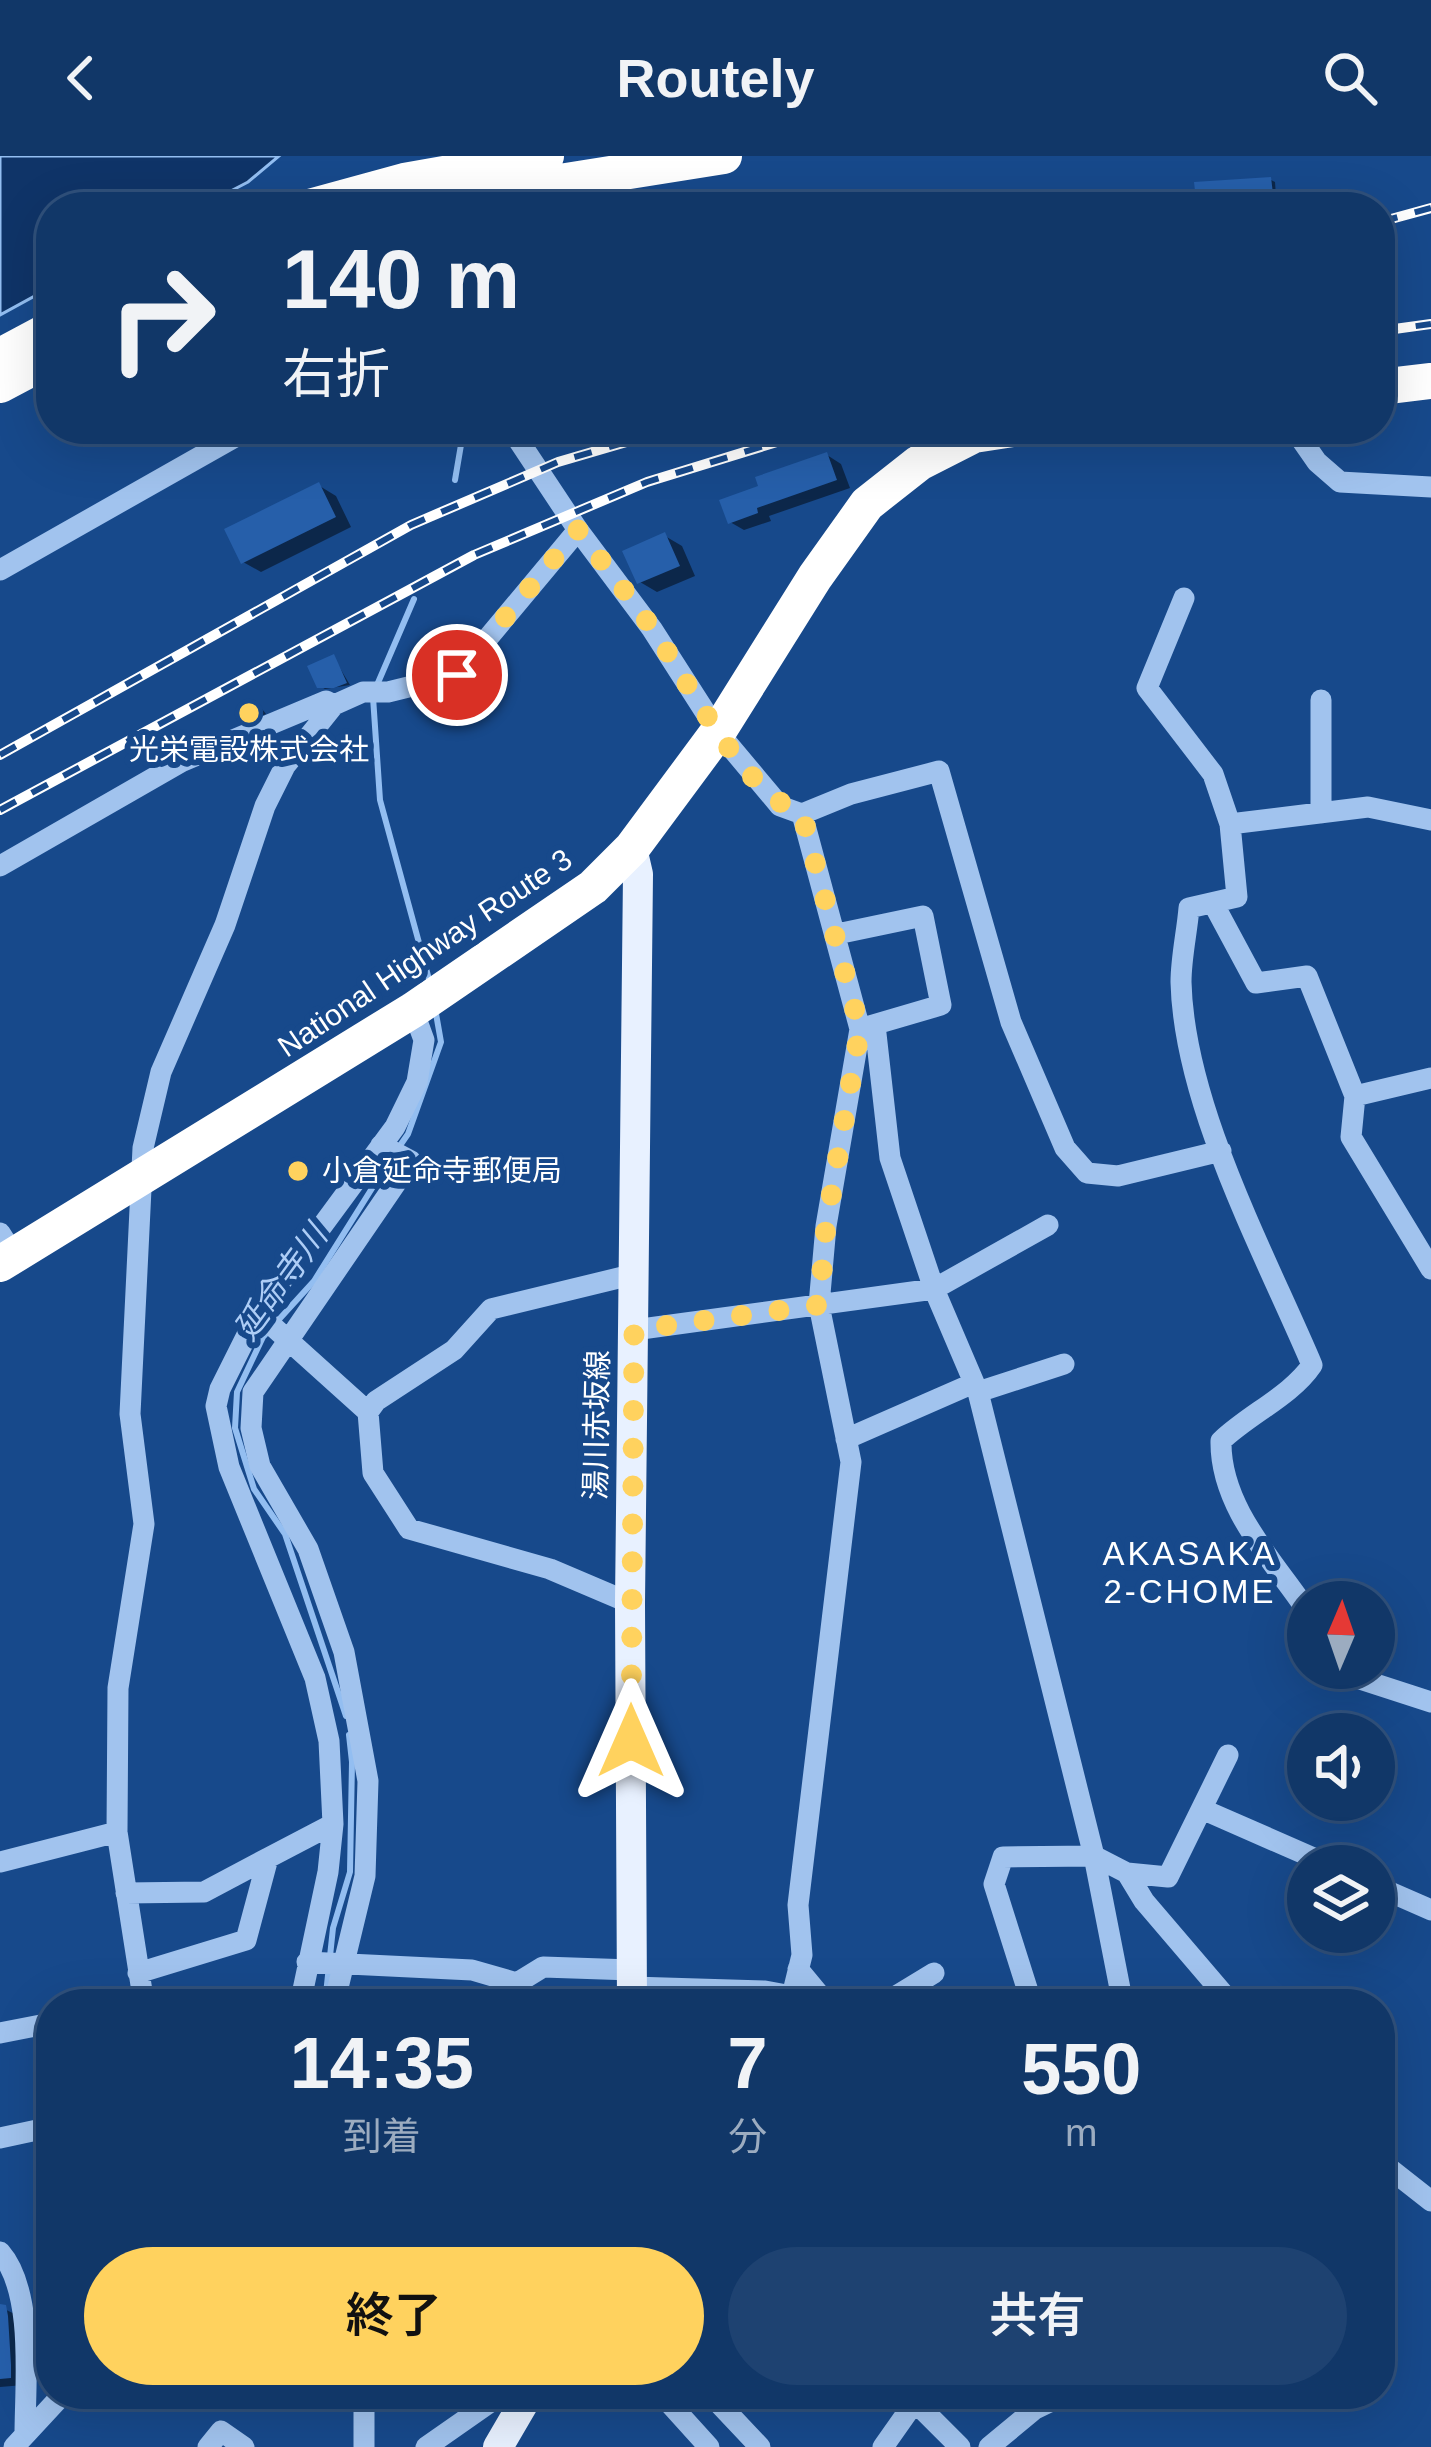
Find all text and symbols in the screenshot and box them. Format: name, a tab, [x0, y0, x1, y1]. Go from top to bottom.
icon: back	[48, 45, 114, 111]
icon: search	[1317, 45, 1383, 111]
text: Routely	[616, 48, 815, 108]
text: 140 m	[282, 232, 520, 326]
icon: right	[84, 240, 240, 396]
text: 右折	[282, 344, 390, 404]
pin	[406, 624, 508, 726]
icon: arrive	[424, 642, 490, 708]
marker: 光栄電設株式会社	[236, 700, 262, 726]
place label: 光栄電設株式会社	[129, 733, 369, 766]
street label: National Highway Route 3	[272, 842, 578, 1063]
place label: 小倉延命寺郵便局	[322, 1154, 562, 1187]
marker: 小倉延命寺郵便局	[285, 1158, 311, 1184]
water label: 延命寺川	[227, 1216, 336, 1347]
street label: 湯川赤坂線	[579, 1350, 614, 1500]
district label: AKASAKA 2-CHOME	[1102, 1535, 1278, 1610]
north arrow	[1287, 1581, 1395, 1689]
map controls	[1287, 1581, 1395, 1953]
position arrow	[568, 1678, 694, 1804]
button: sound	[1287, 1713, 1395, 1821]
button: layers	[1287, 1845, 1395, 1953]
text: 14:35	[290, 2023, 474, 2103]
text: 7	[727, 2023, 768, 2103]
text: 550	[1021, 2029, 1141, 2109]
text: m	[1065, 2111, 1097, 2154]
text: 到着	[343, 2115, 421, 2158]
text: 分	[728, 2115, 767, 2158]
button: 終了	[84, 2247, 704, 2385]
button: 共有	[728, 2247, 1347, 2385]

